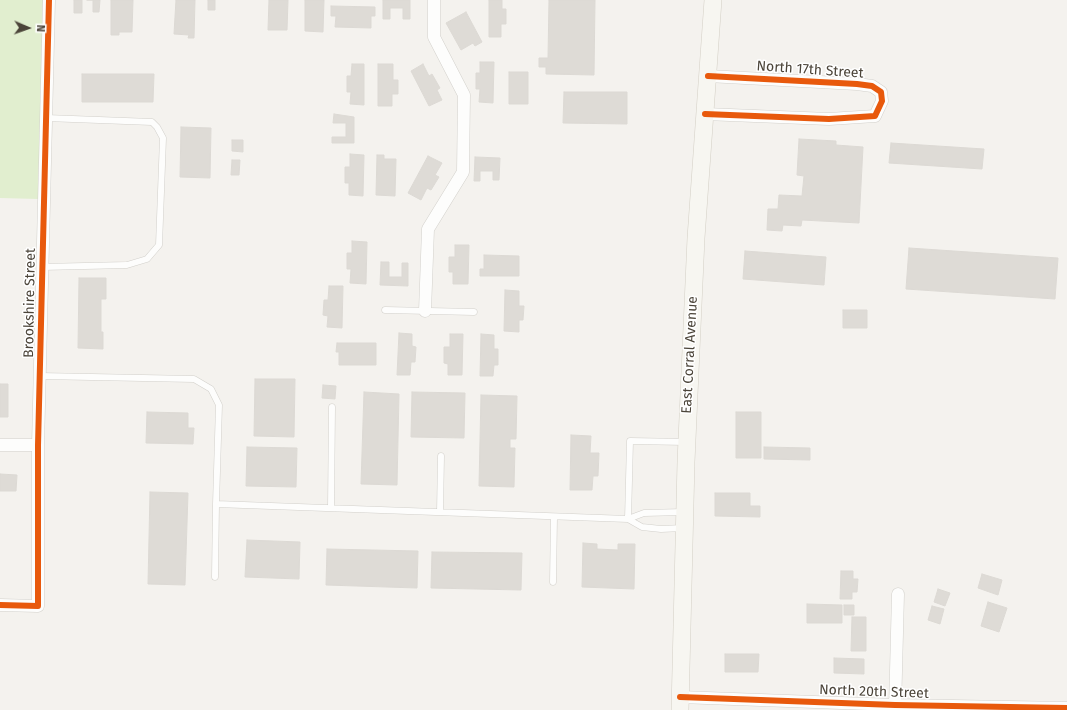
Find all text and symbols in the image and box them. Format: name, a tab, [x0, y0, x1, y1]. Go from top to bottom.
north arrow	[8, 8, 48, 48]
text: N	[34, 25, 47, 32]
street label: North 17th Street	[756, 58, 864, 82]
street label: Brookshire Street	[21, 248, 39, 358]
street label: East Corral Avenue	[679, 296, 701, 414]
street label: North 20th Street	[819, 682, 929, 702]

